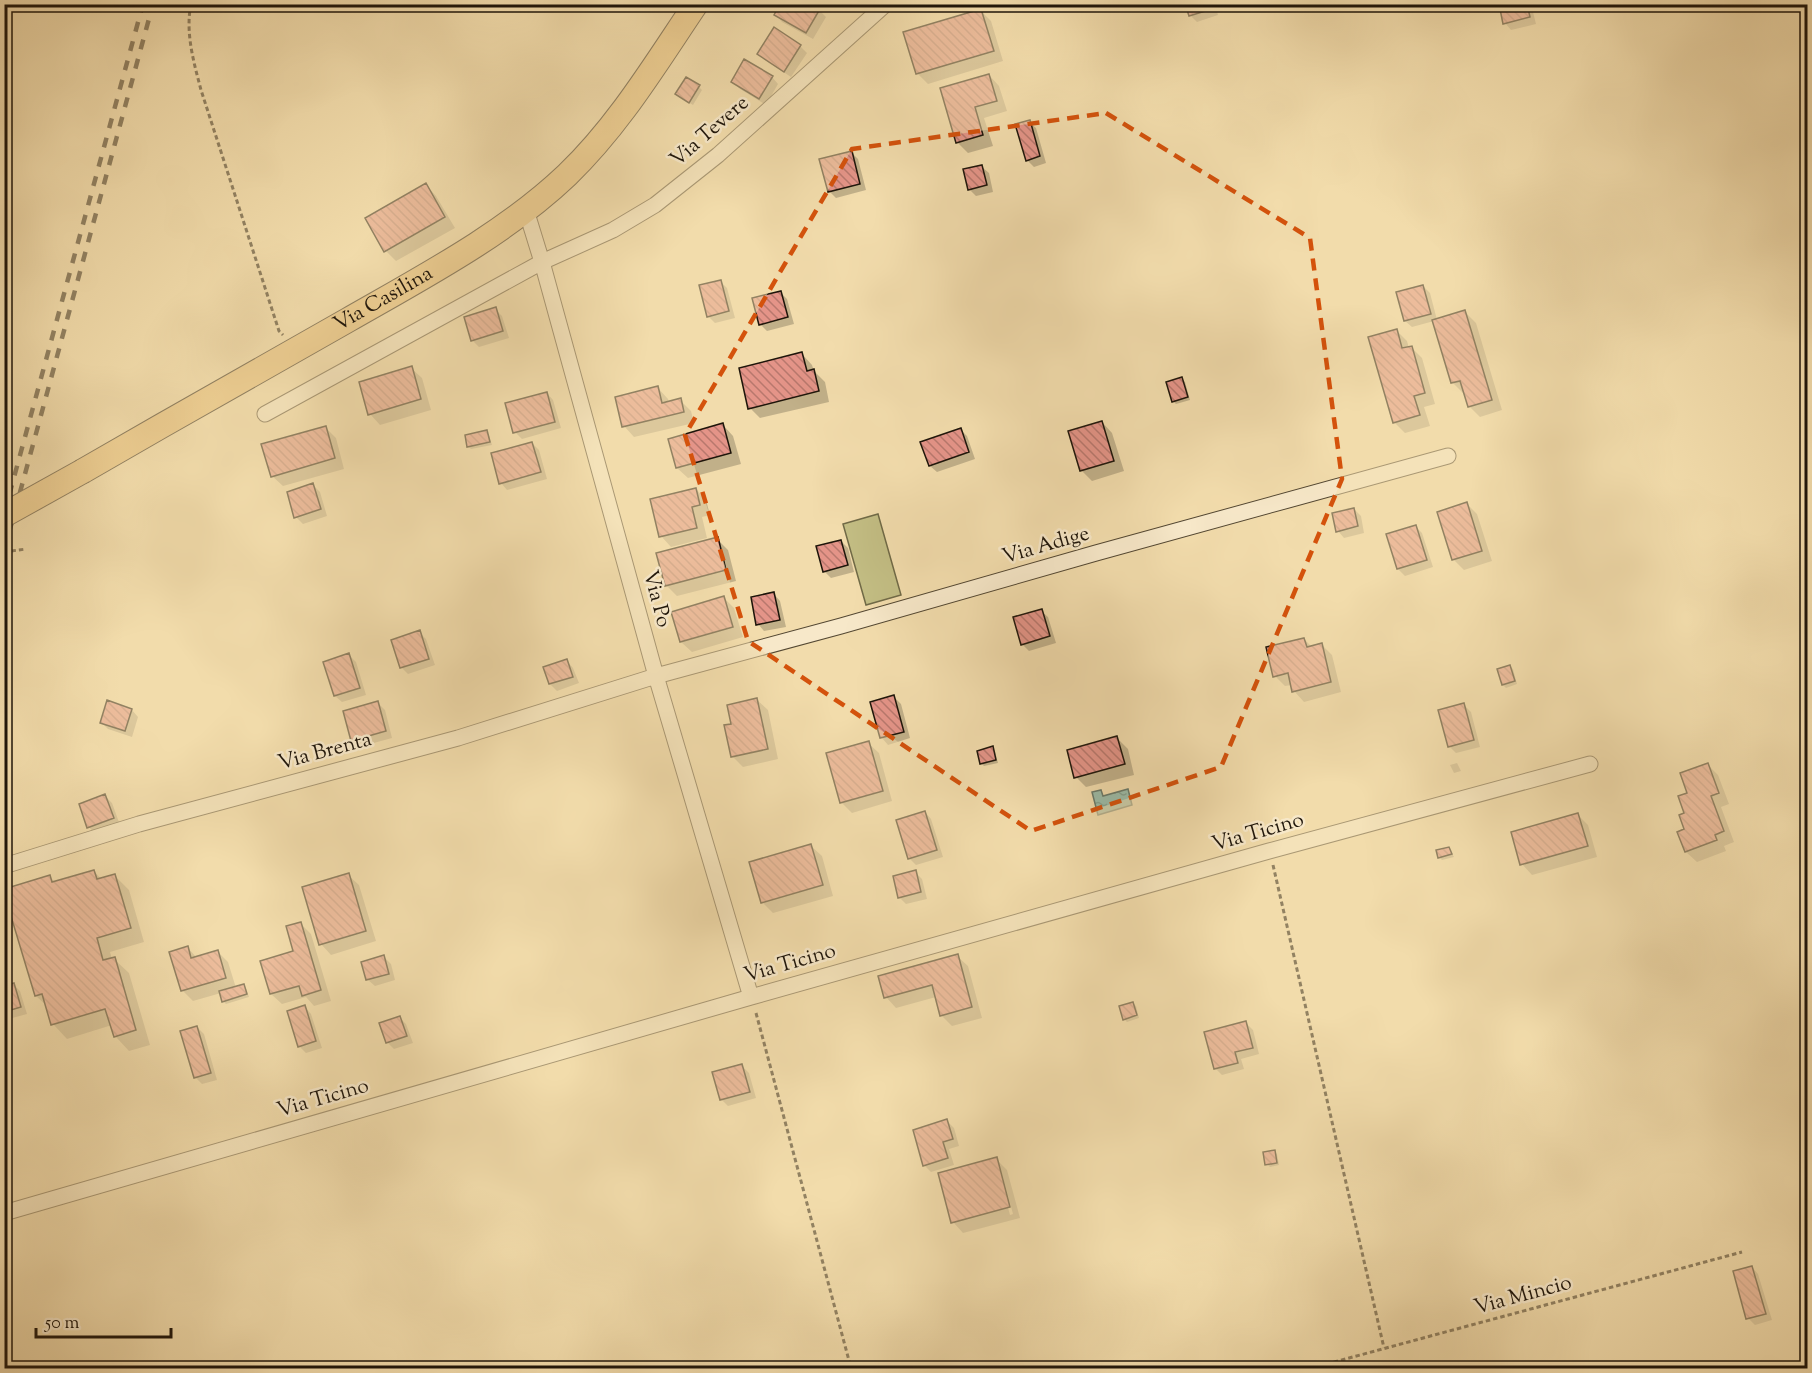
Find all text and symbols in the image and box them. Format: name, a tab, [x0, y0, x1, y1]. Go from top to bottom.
street label: Via Tevere	[664, 89, 756, 175]
street label: Via Casilina	[328, 259, 439, 340]
street label: Via Adige	[999, 519, 1093, 573]
street label: Via Po	[634, 567, 678, 631]
street label: Via Brenta	[275, 725, 375, 779]
street label: Via Ticino	[1208, 806, 1308, 860]
street label: Via Ticino	[740, 937, 840, 991]
street label: Via Ticino	[273, 1072, 373, 1126]
street label: Via Mincio	[1471, 1269, 1575, 1323]
scale bar	[36, 1301, 171, 1339]
text: 50 m	[44, 1311, 80, 1337]

